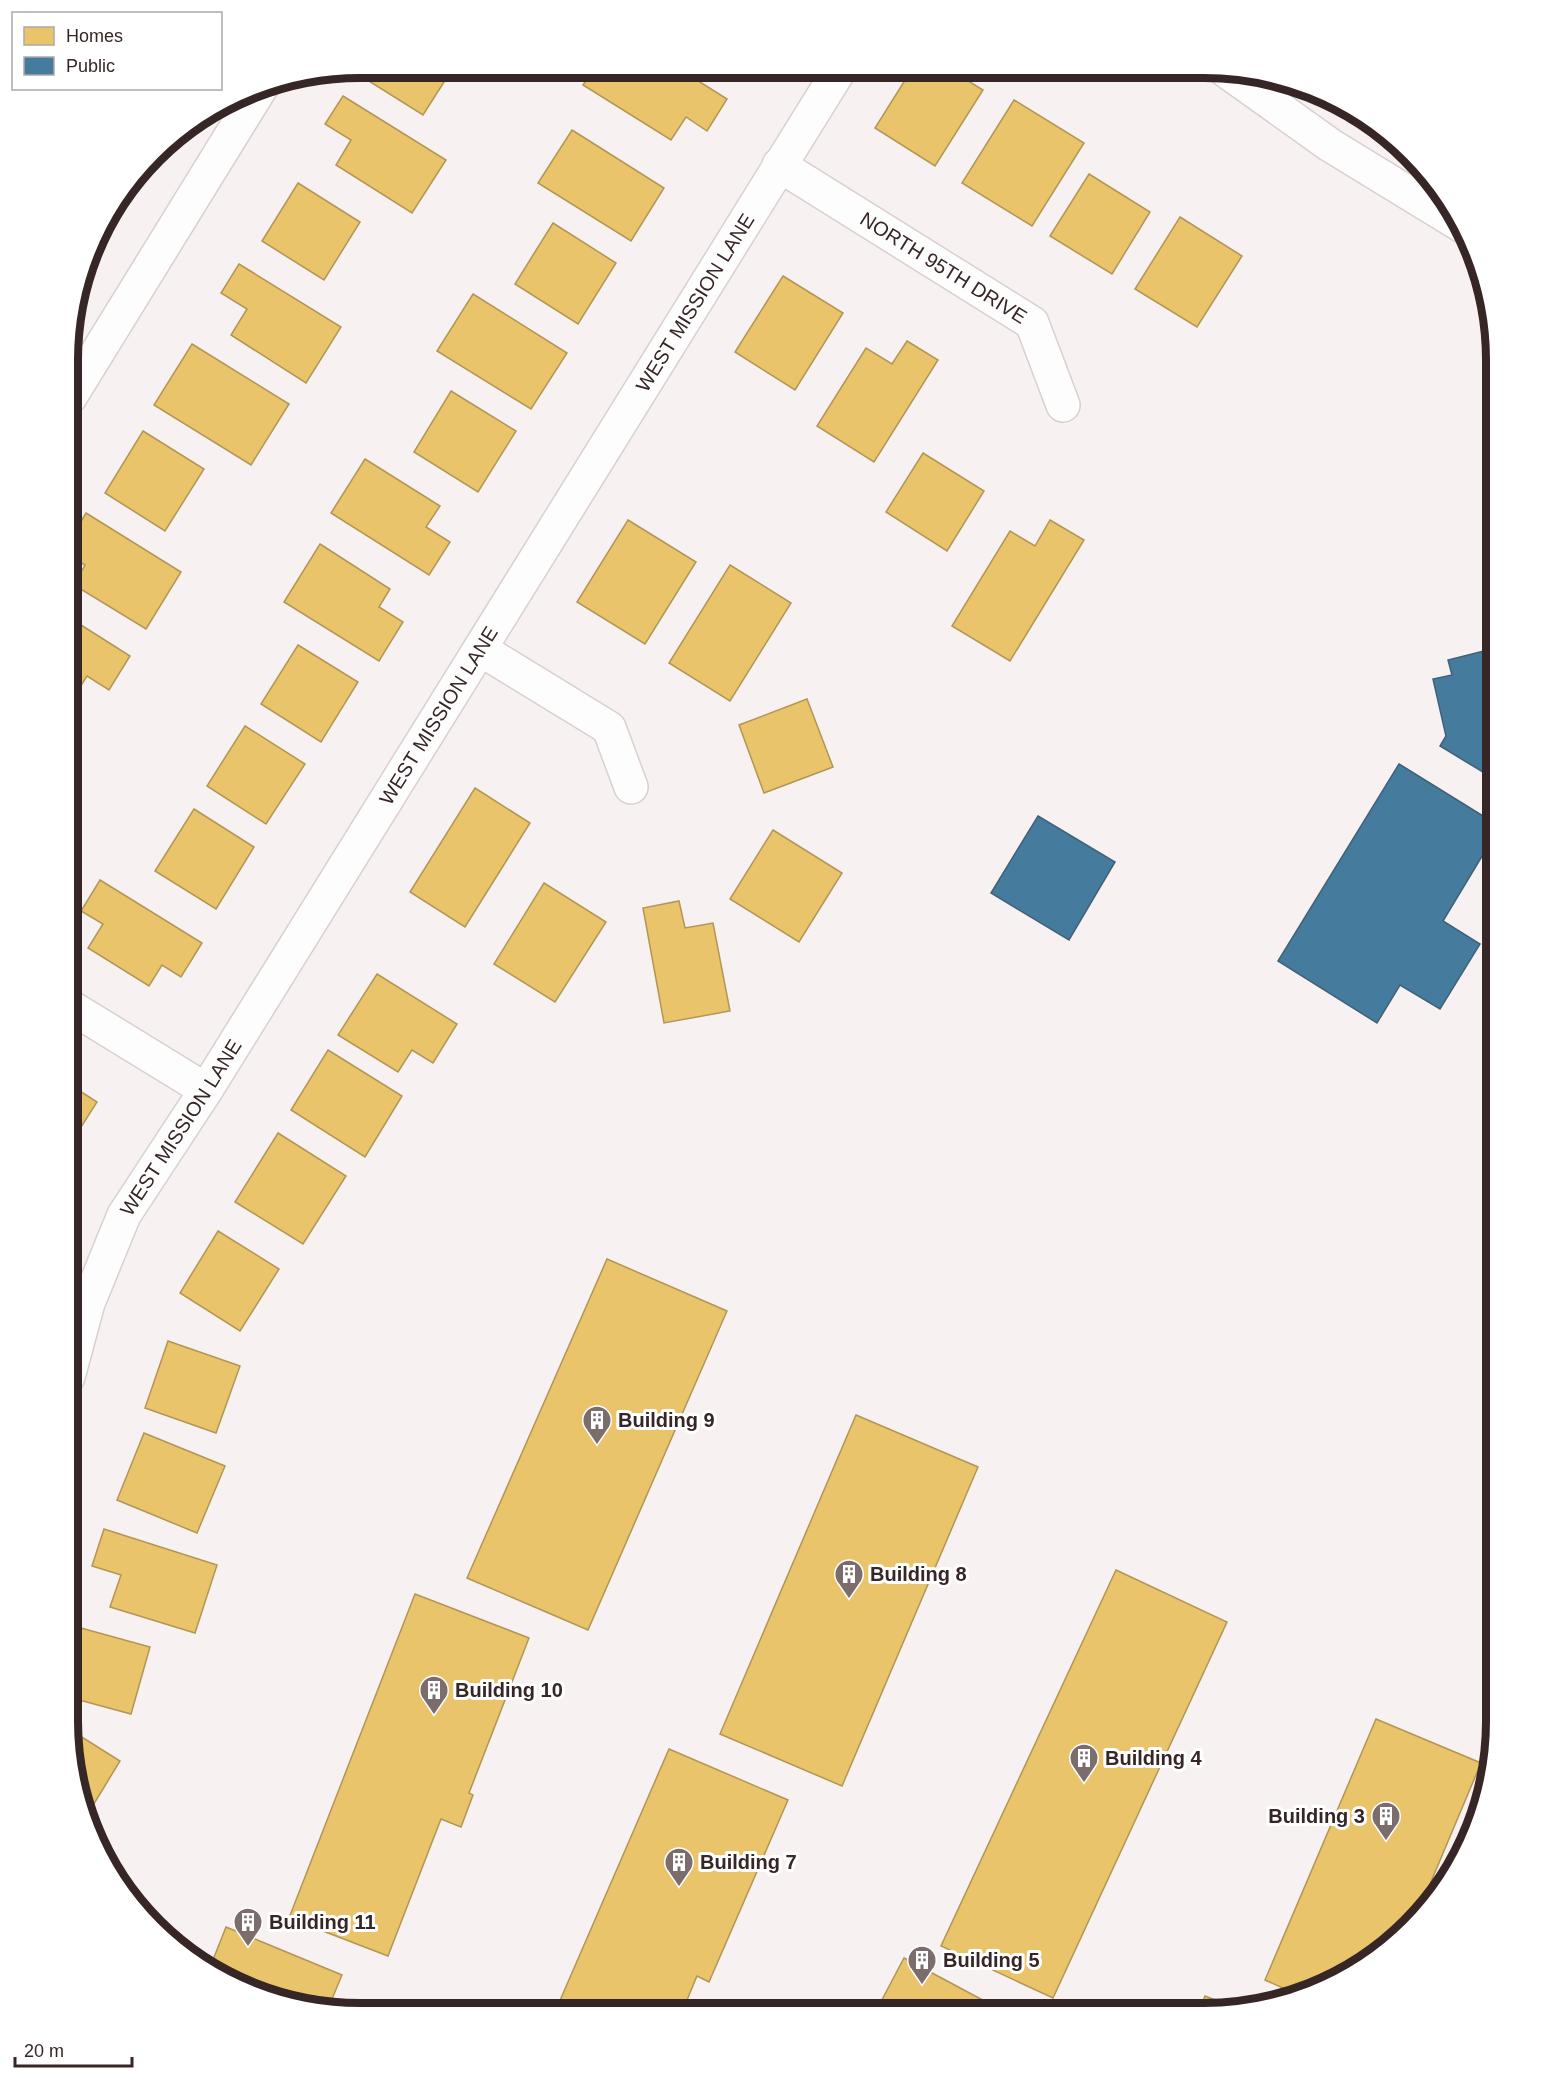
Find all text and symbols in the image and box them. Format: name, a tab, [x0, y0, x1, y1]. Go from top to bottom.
legend	[12, 12, 222, 90]
text: Homes	[66, 26, 123, 46]
text: Public	[66, 56, 115, 76]
street label: NORTH 95TH DRIVE	[856, 208, 1031, 328]
street label: WEST MISSION LANE	[631, 210, 758, 396]
street label: WEST MISSION LANE	[375, 623, 502, 809]
street label: WEST MISSION LANE	[116, 1035, 246, 1220]
building icon: Building 9	[581, 1404, 613, 1446]
place label: Building 9	[618, 1409, 715, 1431]
building icon: Building 8	[833, 1558, 865, 1600]
place label: Building 8	[870, 1563, 967, 1585]
building icon: Building 10	[418, 1674, 450, 1716]
place label: Building 10	[455, 1679, 563, 1701]
building icon: Building 4	[1068, 1742, 1100, 1784]
place label: Building 4	[1105, 1747, 1203, 1769]
building icon: Building 3	[1370, 1800, 1402, 1842]
place label: Building 3	[1268, 1805, 1365, 1827]
building icon: Building 7	[663, 1846, 695, 1888]
place label: Building 7	[700, 1851, 797, 1873]
building icon: Building 11	[232, 1906, 264, 1948]
place label: Building 11	[269, 1911, 376, 1933]
building icon: Building 5	[906, 1944, 938, 1986]
place label: Building 5	[943, 1949, 1040, 1971]
scale bar	[15, 2030, 132, 2068]
text: 20 m	[24, 2041, 64, 2061]

